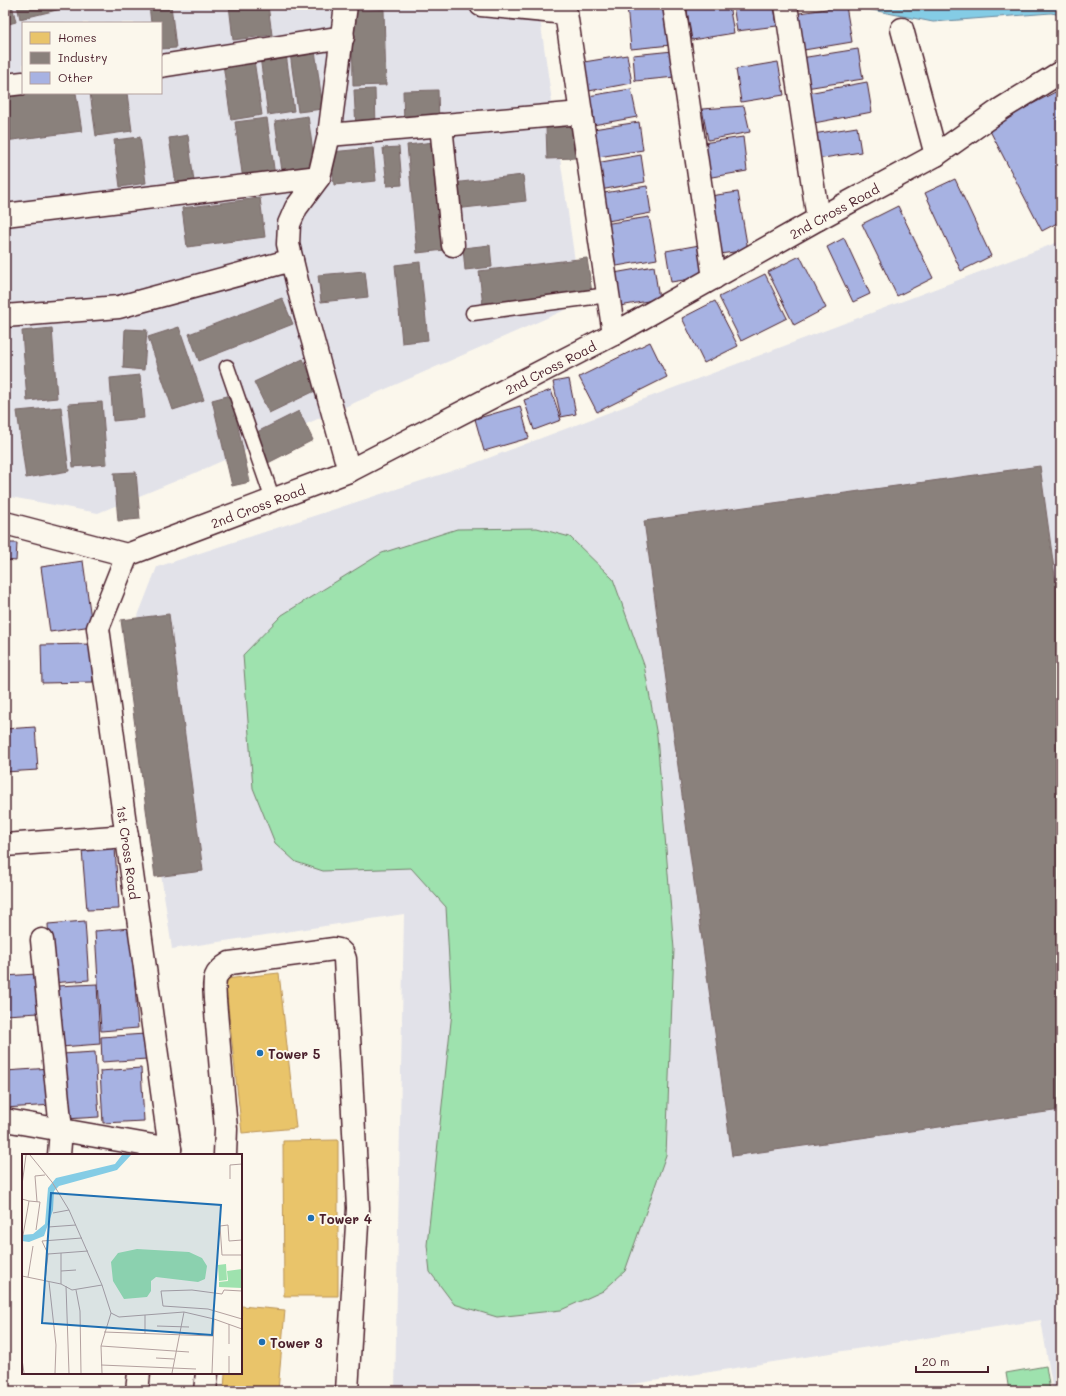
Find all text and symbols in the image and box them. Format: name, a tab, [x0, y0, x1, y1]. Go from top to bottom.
legend	[22, 22, 162, 94]
text: Homes	[58, 29, 97, 45]
text: Industry	[58, 49, 107, 65]
text: Other	[58, 69, 93, 85]
street label: 2nd Cross Road	[786, 179, 882, 242]
street label: 2nd Cross Road	[502, 337, 598, 397]
street label: 2nd Cross Road	[208, 480, 307, 531]
street label: 1st Cross Road	[114, 804, 144, 900]
place label: Tower 5	[268, 1045, 321, 1062]
marker: Tower 5	[255, 1048, 265, 1058]
inset map	[22, 1154, 242, 1374]
place label: Tower 4	[319, 1210, 372, 1227]
marker: Tower 4	[306, 1213, 316, 1223]
place label: Tower 3	[270, 1334, 323, 1351]
marker: Tower 3	[257, 1337, 267, 1347]
scale bar	[916, 1348, 988, 1374]
text: 20 m	[922, 1353, 950, 1369]

